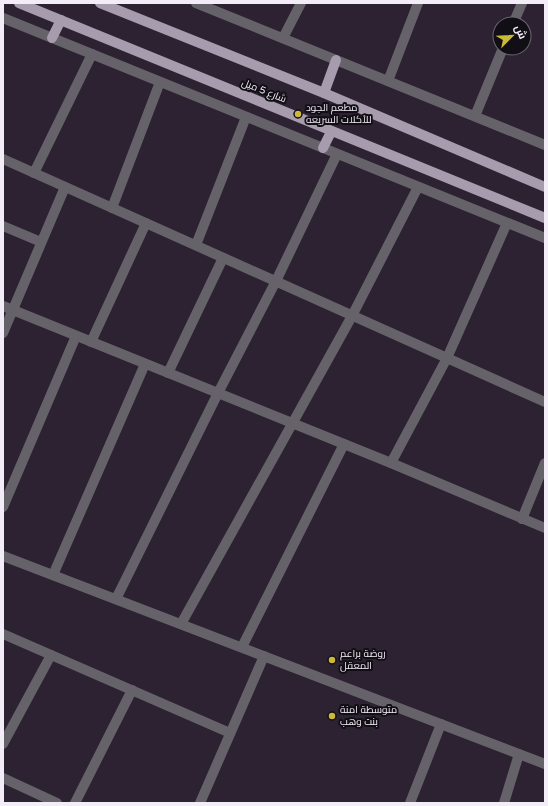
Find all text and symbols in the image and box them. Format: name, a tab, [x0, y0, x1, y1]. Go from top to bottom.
north arrow	[492, 16, 532, 56]
text: ش	[512, 23, 529, 41]
street label: شارع 5 ميل	[240, 77, 288, 105]
place label: مطعم الجود للأكلات السريعه	[306, 102, 371, 126]
marker: مطعم الجود للأكلات السريعه	[293, 109, 303, 119]
place label: روضة براعم المعقل	[340, 648, 386, 672]
marker: روضة براعم المعقل	[327, 655, 337, 665]
place label: متوسطة امنة بنت وهب	[340, 704, 397, 728]
marker: متوسطة امنة بنت وهب	[327, 711, 337, 721]

